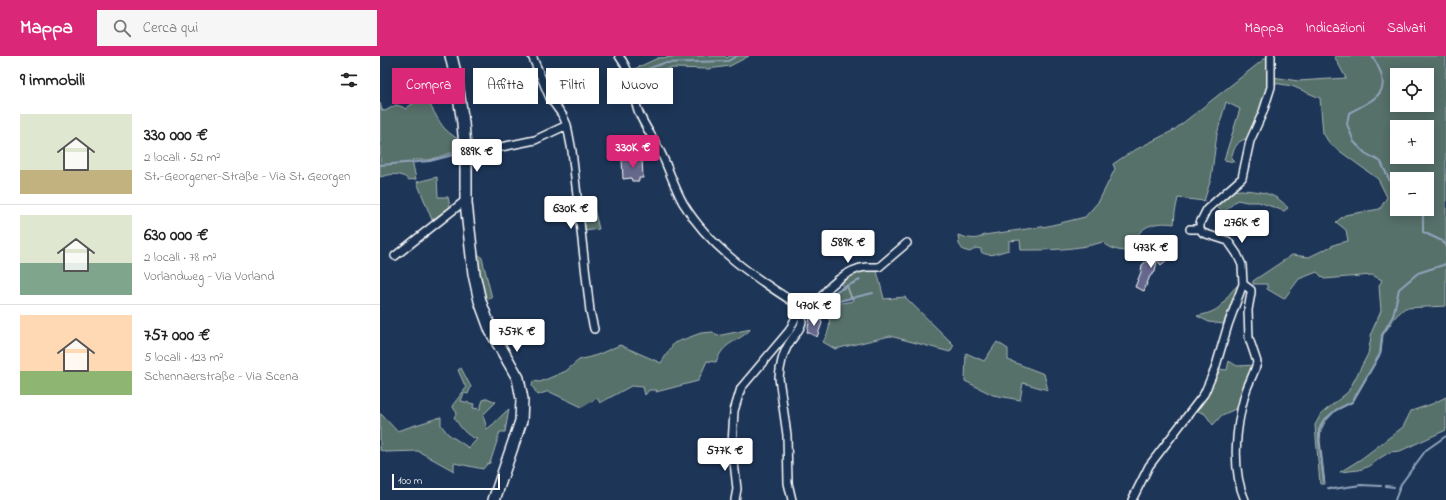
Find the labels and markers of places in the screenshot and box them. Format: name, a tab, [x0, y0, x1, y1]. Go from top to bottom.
pin: 330K €	[600, 135, 666, 169]
pin: 889K €	[444, 139, 510, 173]
pin: 630K €	[538, 196, 604, 230]
pin: 276K €	[1209, 210, 1275, 244]
pin: 589K €	[815, 230, 881, 264]
pin: 473K €	[1118, 235, 1184, 269]
pin: 470K €	[781, 293, 847, 327]
pin: 757K €	[484, 319, 550, 353]
pin: 577K €	[692, 438, 758, 472]

